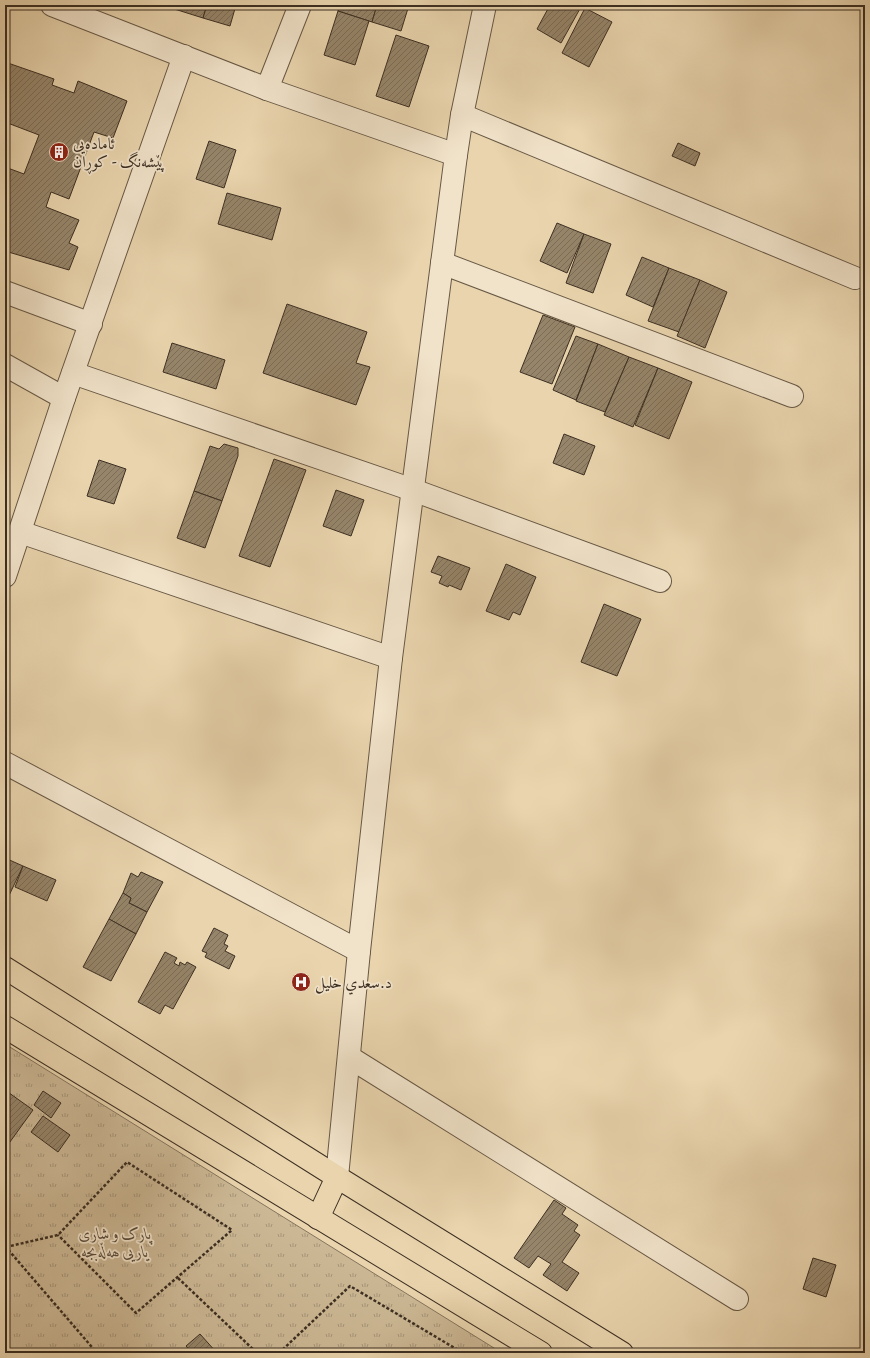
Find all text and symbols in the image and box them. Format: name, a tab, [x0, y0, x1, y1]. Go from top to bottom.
place label: ئامادەیی پێشەنگ - کوڕان	[73, 133, 165, 175]
building icon: ئامادەیی پێشەنگ - کوڕان	[48, 141, 70, 163]
hospital icon: د.سعدي خليل	[290, 971, 312, 993]
place label: د.سعدي خليل	[315, 972, 392, 995]
park label: پارک و شاری یاریی ھەڵەبجە	[78, 1223, 154, 1263]

